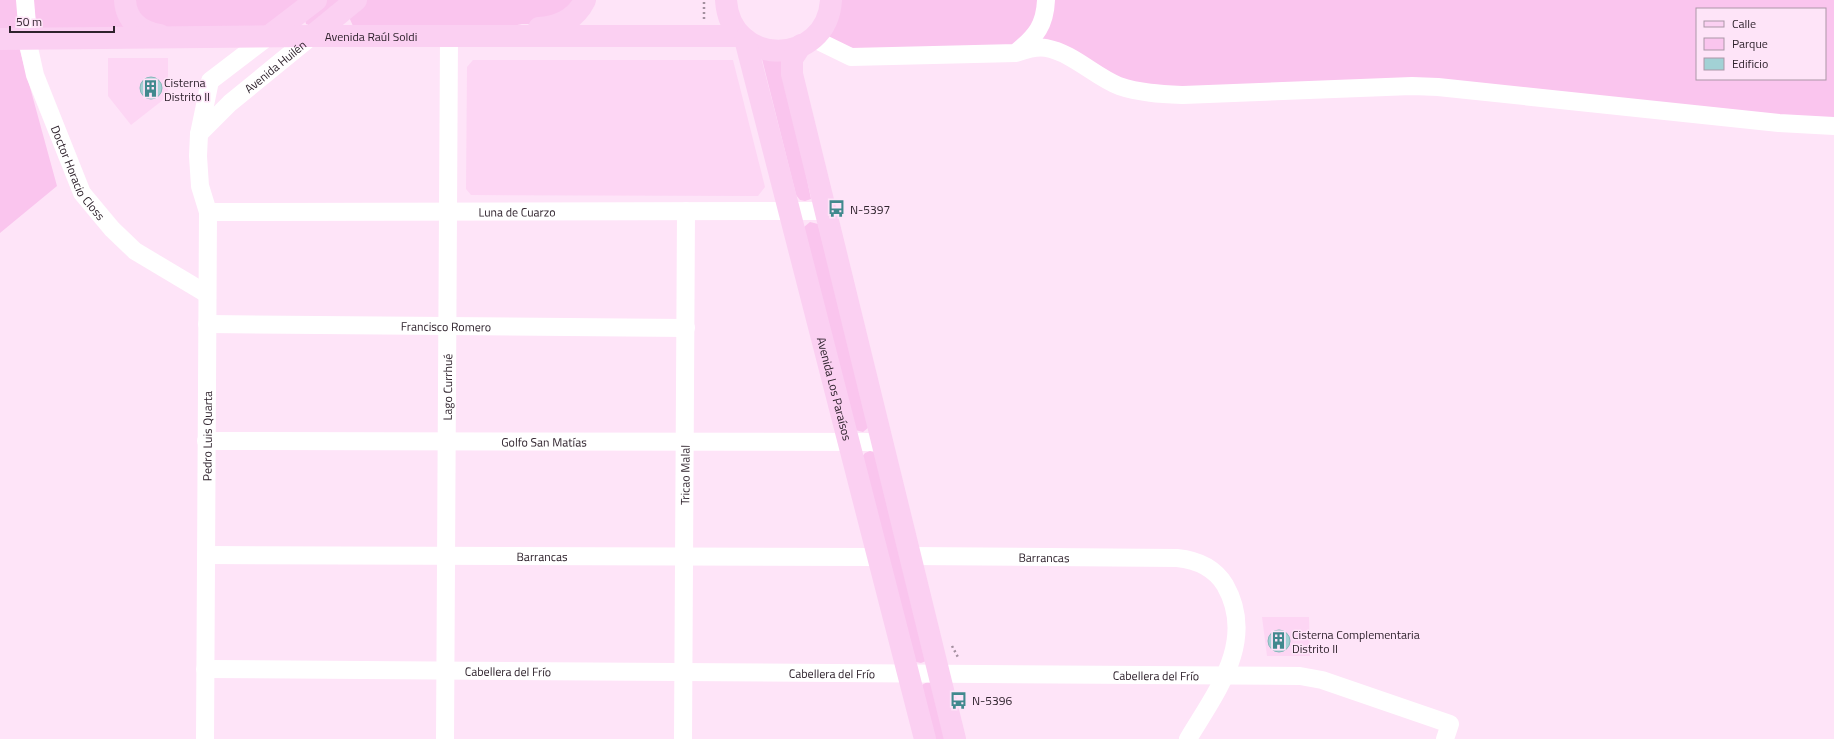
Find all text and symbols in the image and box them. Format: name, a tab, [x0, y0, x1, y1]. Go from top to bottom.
scale bar	[10, 8, 114, 34]
legend	[1696, 8, 1826, 80]
text: 50 m	[16, 12, 42, 31]
text: Calle	[1732, 14, 1756, 33]
street label: Avenida Raúl Soldi	[325, 27, 417, 46]
text: Parque	[1732, 34, 1768, 53]
street label: Avenida Huilén	[240, 35, 310, 97]
text: Edificio	[1732, 54, 1768, 73]
place label: Cisterna Distrito II	[164, 73, 210, 106]
building icon: Cisterna Distrito II	[141, 79, 161, 99]
street label: Doctor Horacio Closs	[46, 122, 110, 224]
bus stop icon: N-5397	[827, 199, 847, 219]
place label: N-5397	[850, 200, 890, 219]
street label: Luna de Cuarzo	[478, 202, 556, 221]
street label: Francisco Romero	[401, 316, 491, 336]
street label: Avenida Los Paraísos	[812, 335, 857, 443]
street label: Lago Currhué	[437, 353, 457, 421]
street label: Pedro Luis Quarta	[197, 391, 216, 481]
street label: Golfo San Matías	[501, 432, 587, 451]
street label: Tricao Malal	[675, 445, 694, 505]
street label: Barrancas	[516, 546, 568, 566]
street label: Barrancas	[1018, 547, 1070, 567]
place label: Cisterna Complementaria Distrito II	[1292, 625, 1420, 658]
building icon: Cisterna Complementaria Distrito II	[1269, 631, 1289, 651]
street label: Cabellera del Frío	[465, 661, 551, 681]
street label: Cabellera del Frío	[789, 663, 875, 683]
street label: Cabellera del Frío	[1113, 665, 1199, 685]
bus stop icon: N-5396	[949, 690, 969, 710]
place label: N-5396	[972, 691, 1013, 710]

